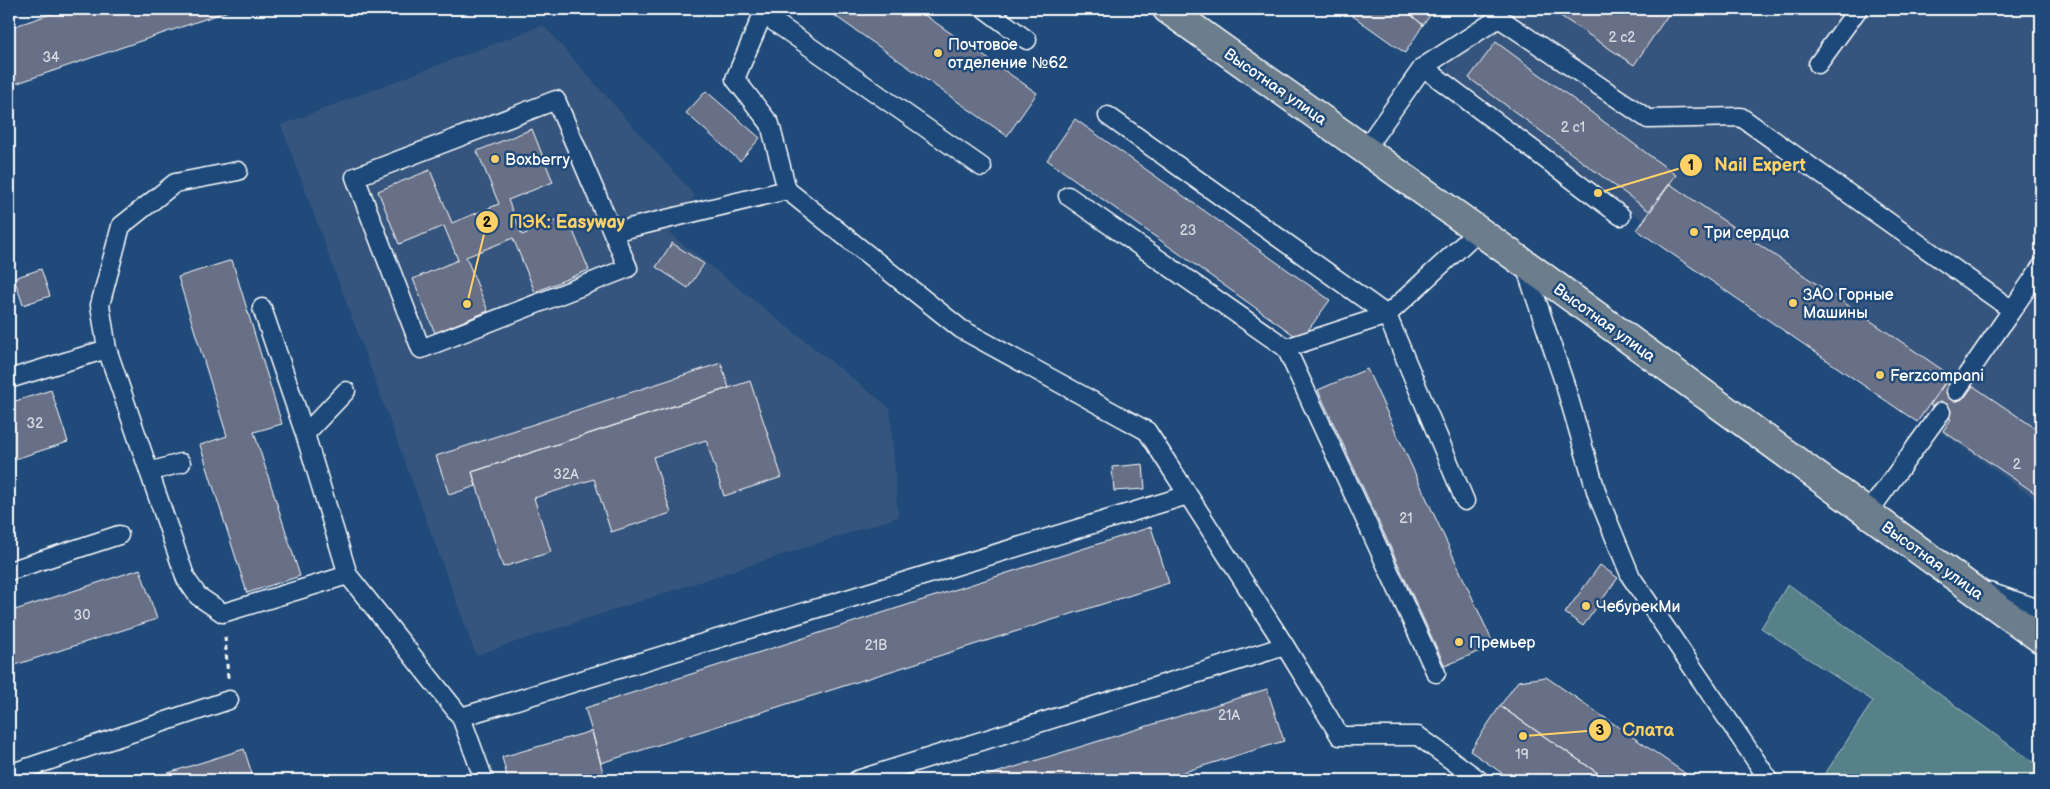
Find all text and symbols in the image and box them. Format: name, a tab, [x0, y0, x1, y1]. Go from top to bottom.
house number: 2 с2	[1608, 29, 1636, 46]
place label: Почтовое отделение №62	[948, 36, 1068, 73]
street label: Высотная улица	[1220, 45, 1331, 130]
marker: Почтовое отделение №62	[932, 47, 944, 59]
house number: 34	[42, 49, 60, 66]
house number: 2 с1	[1561, 119, 1585, 136]
callout: Nail Expert	[1679, 148, 1815, 181]
place label: Boxberry	[505, 151, 571, 170]
marker: Boxberry	[489, 153, 501, 165]
text: Nail Expert	[1714, 155, 1806, 176]
text: 1	[1688, 156, 1694, 175]
callout: ПЭК: Easyway	[474, 205, 635, 238]
text: ПЭК: Easyway	[509, 212, 626, 233]
text: 2	[483, 213, 492, 232]
house number: 23	[1180, 222, 1196, 239]
place label: Три сердца	[1704, 224, 1790, 243]
marker: Три сердца	[1688, 226, 1700, 238]
street label: Высотная улица	[1550, 280, 1659, 367]
place label: ЗАО Горные Машины	[1803, 286, 1894, 323]
marker: ЗАО Горные Машины	[1787, 297, 1799, 309]
place label: Ferzcompani	[1890, 367, 1984, 386]
marker: Ferzcompani	[1874, 369, 1886, 381]
house number: 32	[27, 415, 44, 432]
house number: 2	[2013, 456, 2022, 473]
house number: 32А	[553, 466, 579, 483]
house number: 21	[1399, 510, 1413, 527]
street label: Высотная улица	[1878, 518, 1987, 605]
place label: ЧебурекМи	[1596, 598, 1680, 617]
marker: ЧебурекМи	[1580, 600, 1592, 612]
house number: 30	[74, 607, 90, 624]
place label: Премьер	[1469, 634, 1535, 653]
marker: Премьер	[1453, 636, 1465, 648]
house number: 21В	[865, 637, 887, 654]
house number: 21А	[1218, 707, 1240, 724]
callout: Слата	[1587, 713, 1684, 746]
text: Слата	[1622, 720, 1674, 741]
text: 3	[1596, 721, 1605, 740]
house number: 19	[1515, 746, 1529, 763]

